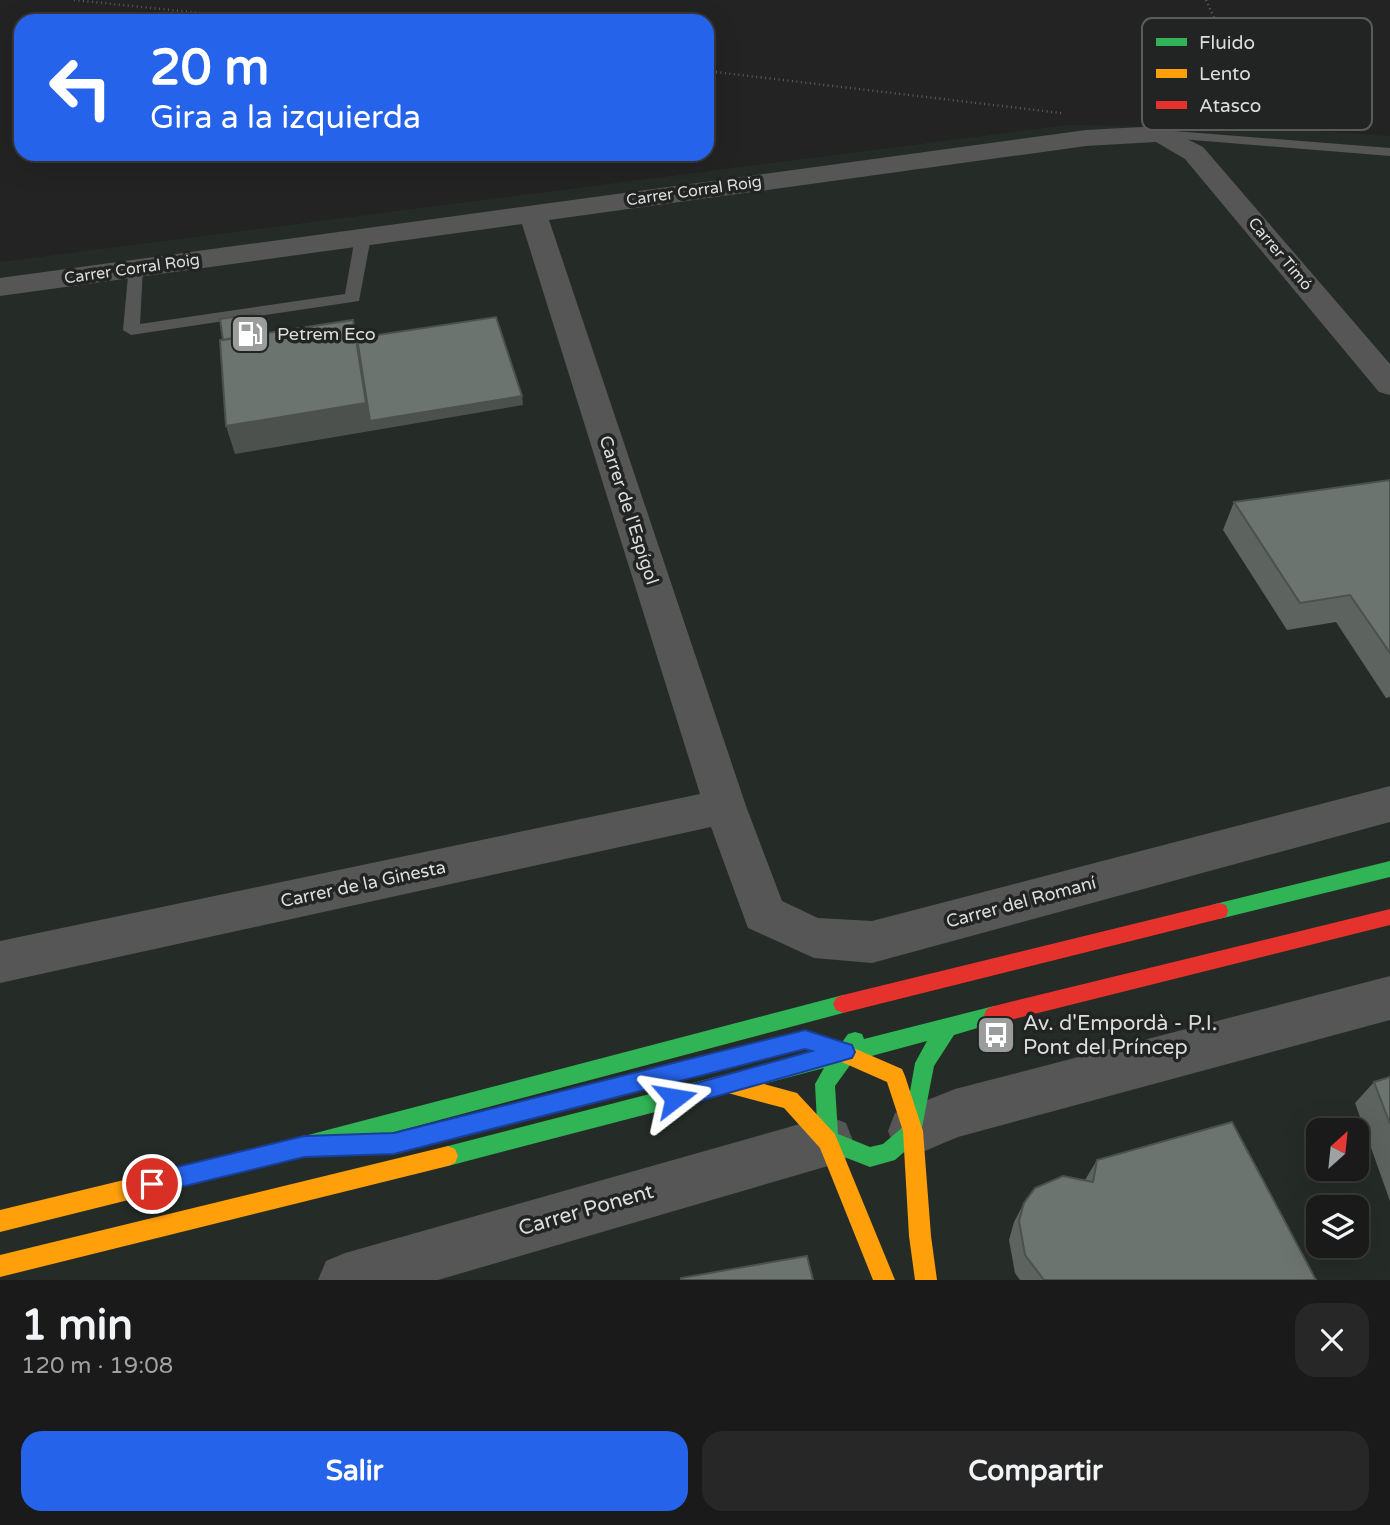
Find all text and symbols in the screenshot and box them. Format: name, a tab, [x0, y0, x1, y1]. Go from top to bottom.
legend	[1142, 18, 1372, 130]
text: Fluido	[1199, 32, 1255, 54]
text: 20 m	[150, 39, 269, 98]
icon: left	[35, 42, 126, 133]
text: Lento	[1199, 63, 1251, 85]
text: Atasco	[1199, 95, 1261, 117]
text: Gira a la izquierda	[150, 99, 421, 137]
street label: Carrer Corral Roig	[625, 172, 763, 210]
street label: Carrer Timó	[1244, 213, 1316, 295]
street label: Carrer Corral Roig	[63, 250, 201, 288]
fuel station icon: Petrem Eco	[229, 313, 271, 355]
place label: Petrem Eco	[277, 323, 376, 345]
street label: Carrer de l'Espígol	[595, 433, 663, 587]
street label: Carrer de la Ginesta	[278, 856, 448, 912]
street label: Carrer del Romaní	[944, 871, 1099, 933]
place label: Av. d'Empordà - P.I. Pont del Príncep	[1023, 1011, 1217, 1060]
bus stop icon: Av. d'Empordà - P.I. Pont del Príncep	[975, 1014, 1017, 1056]
position arrow	[638, 1061, 712, 1135]
north arrow	[1306, 1118, 1368, 1181]
map controls	[1306, 1118, 1369, 1258]
pin	[122, 1154, 182, 1214]
icon: arrive	[133, 1165, 171, 1203]
street label: Carrer Ponent	[516, 1179, 656, 1241]
button: layers	[1306, 1195, 1369, 1258]
text: 1 min	[21, 1300, 133, 1351]
button: close	[1295, 1303, 1369, 1377]
text: 120 m · 19:08	[21, 1352, 173, 1380]
button: Salir	[21, 1431, 688, 1511]
button: Compartir	[702, 1431, 1369, 1511]

